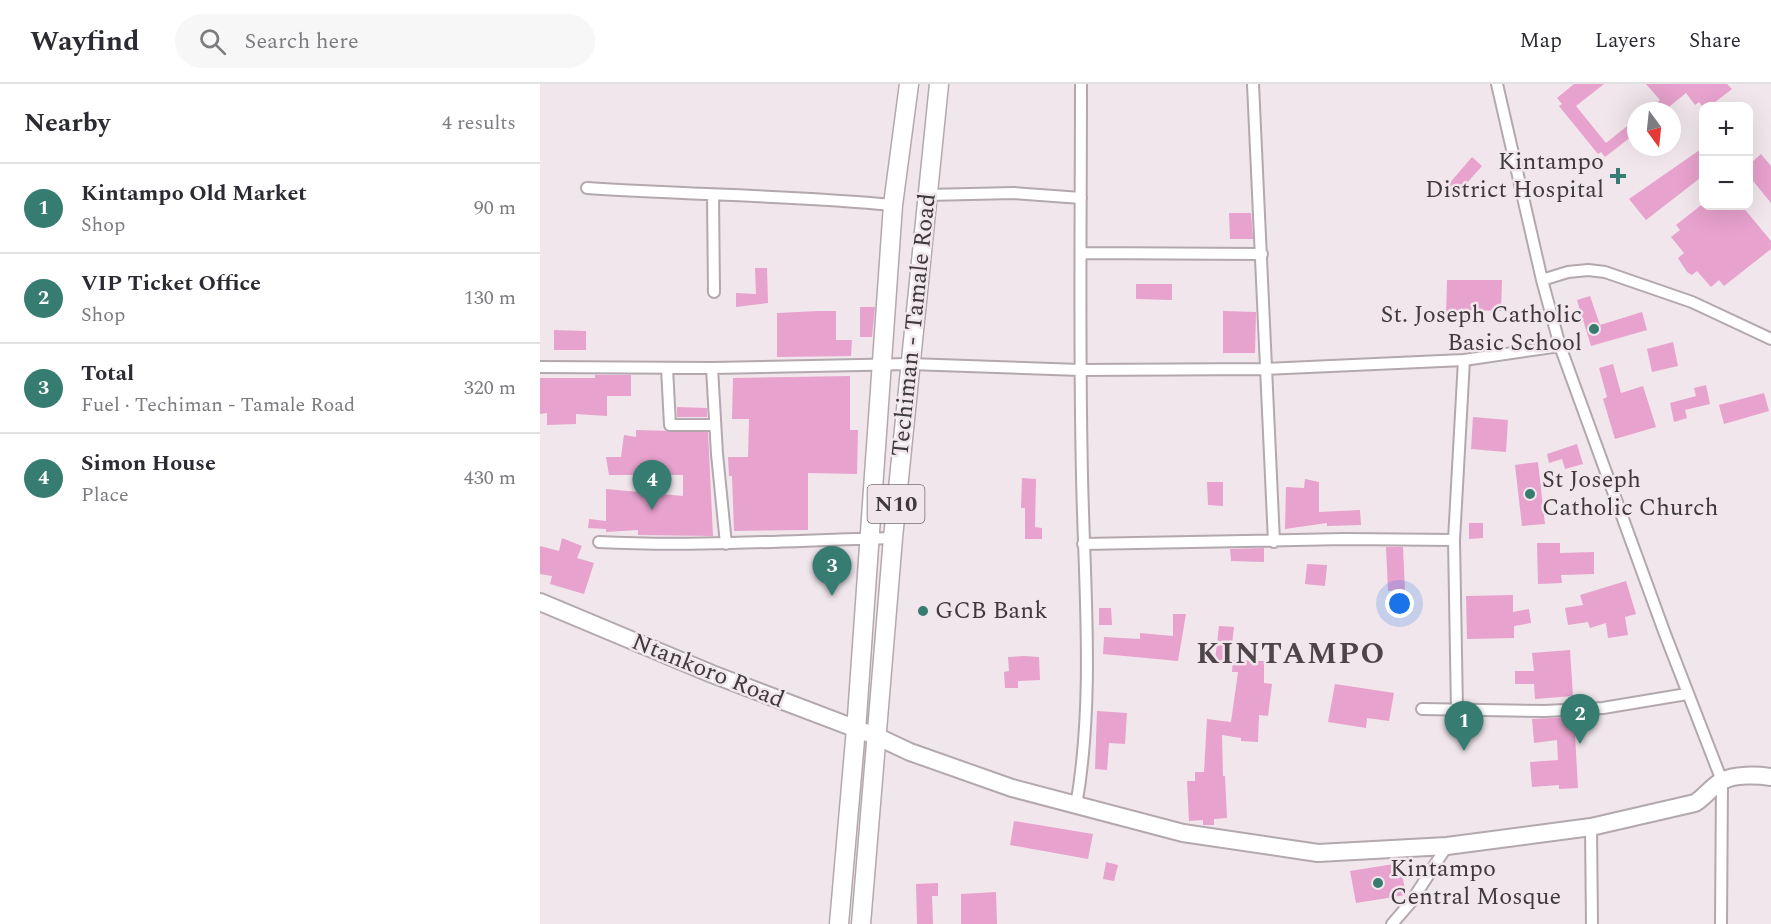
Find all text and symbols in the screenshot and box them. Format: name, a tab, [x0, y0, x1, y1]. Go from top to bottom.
search box	[175, 14, 595, 68]
text: Wayfind	[30, 20, 139, 63]
icon: search	[196, 25, 229, 58]
text: Search here	[244, 25, 359, 58]
text: Map	[1520, 25, 1562, 57]
text: Layers	[1595, 25, 1656, 57]
text: Share	[1689, 25, 1741, 57]
north arrow	[1627, 102, 1681, 156]
map controls	[1699, 102, 1753, 210]
button: +	[1699, 102, 1753, 156]
text: Nearby	[24, 103, 110, 143]
text: 4 results	[442, 108, 516, 138]
place label: Kintampo District Hospital	[1425, 144, 1604, 208]
button: −	[1699, 156, 1753, 210]
marker: Kintampo District Hospital	[1609, 167, 1627, 185]
text: Kintampo Old Market	[81, 177, 307, 210]
street label: Techiman - Tamale Road	[882, 192, 946, 458]
text: 1	[38, 193, 49, 223]
text: 90 m	[474, 193, 516, 223]
text: Shop	[81, 210, 125, 240]
text: VIP Ticket Office	[81, 267, 261, 300]
text: 2	[38, 283, 49, 313]
text: 130 m	[464, 283, 516, 313]
place label: St. Joseph Catholic Basic School	[1380, 297, 1582, 361]
text: Shop	[81, 300, 125, 330]
marker: St. Joseph Catholic Basic School	[1587, 322, 1601, 336]
text: Total	[81, 357, 134, 390]
text: 3	[38, 373, 49, 403]
text: 320 m	[464, 373, 516, 403]
text: Fuel · Techiman - Tamale Road	[81, 390, 355, 420]
text: Simon House	[81, 447, 216, 480]
pin: 4	[632, 460, 672, 510]
place label: St Joseph Catholic Church	[1542, 462, 1719, 526]
text: 4	[38, 463, 49, 493]
text: 430 m	[464, 463, 516, 493]
text: Place	[81, 480, 129, 510]
road number: N10	[868, 485, 925, 523]
marker: St Joseph Catholic Church	[1523, 487, 1537, 501]
pin: 3	[812, 546, 852, 596]
your location	[1385, 589, 1414, 618]
place label: GCB Bank	[935, 593, 1048, 629]
marker: GCB Bank	[916, 604, 930, 618]
street label: Ntankoro Road	[626, 624, 790, 718]
district label: KINTAMPO	[1196, 631, 1386, 677]
pin: 2	[1560, 694, 1600, 744]
pin: 1	[1444, 702, 1484, 751]
place label: Kintampo Central Mosque	[1390, 851, 1561, 915]
marker: Kintampo Central Mosque	[1371, 876, 1385, 890]

